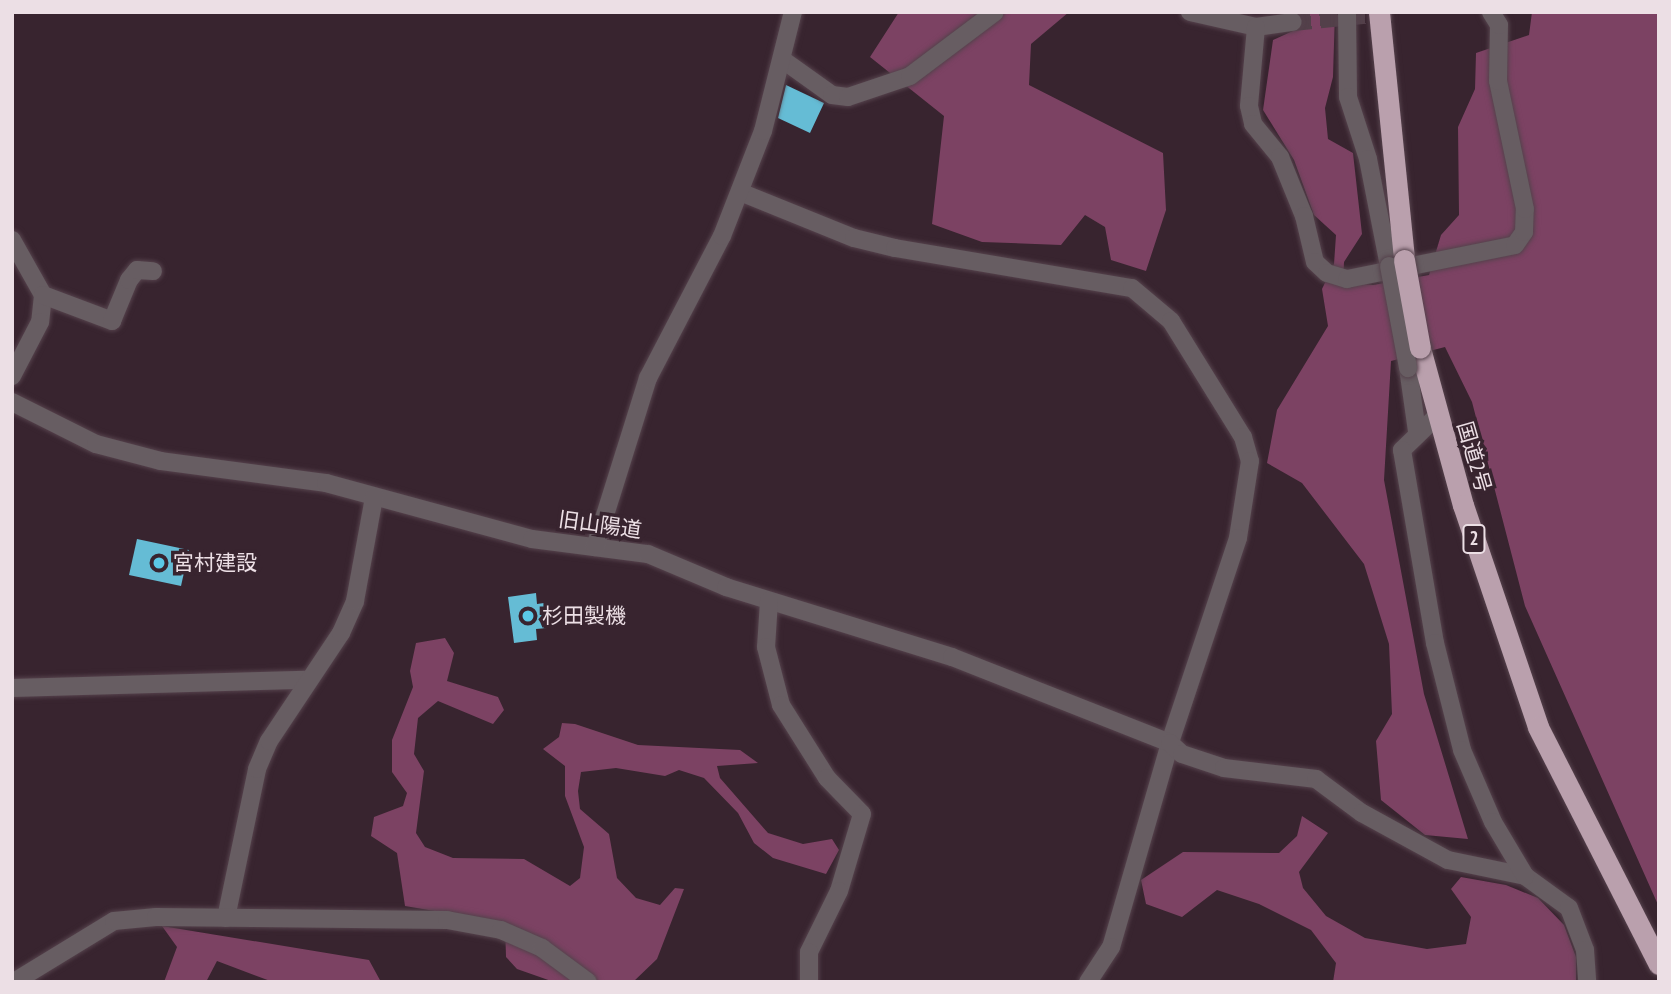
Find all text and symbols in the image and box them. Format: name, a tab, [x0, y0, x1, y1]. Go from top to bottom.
street label: 国道2号	[1452, 419, 1496, 495]
street label: 旧山陽道	[557, 507, 643, 543]
road number: 2	[1462, 524, 1486, 554]
place label: 宮村建設	[173, 550, 257, 576]
marker: 宮村建設	[151, 555, 167, 571]
place label: 杉田製機	[542, 603, 626, 629]
marker: 杉田製機	[520, 608, 536, 624]

